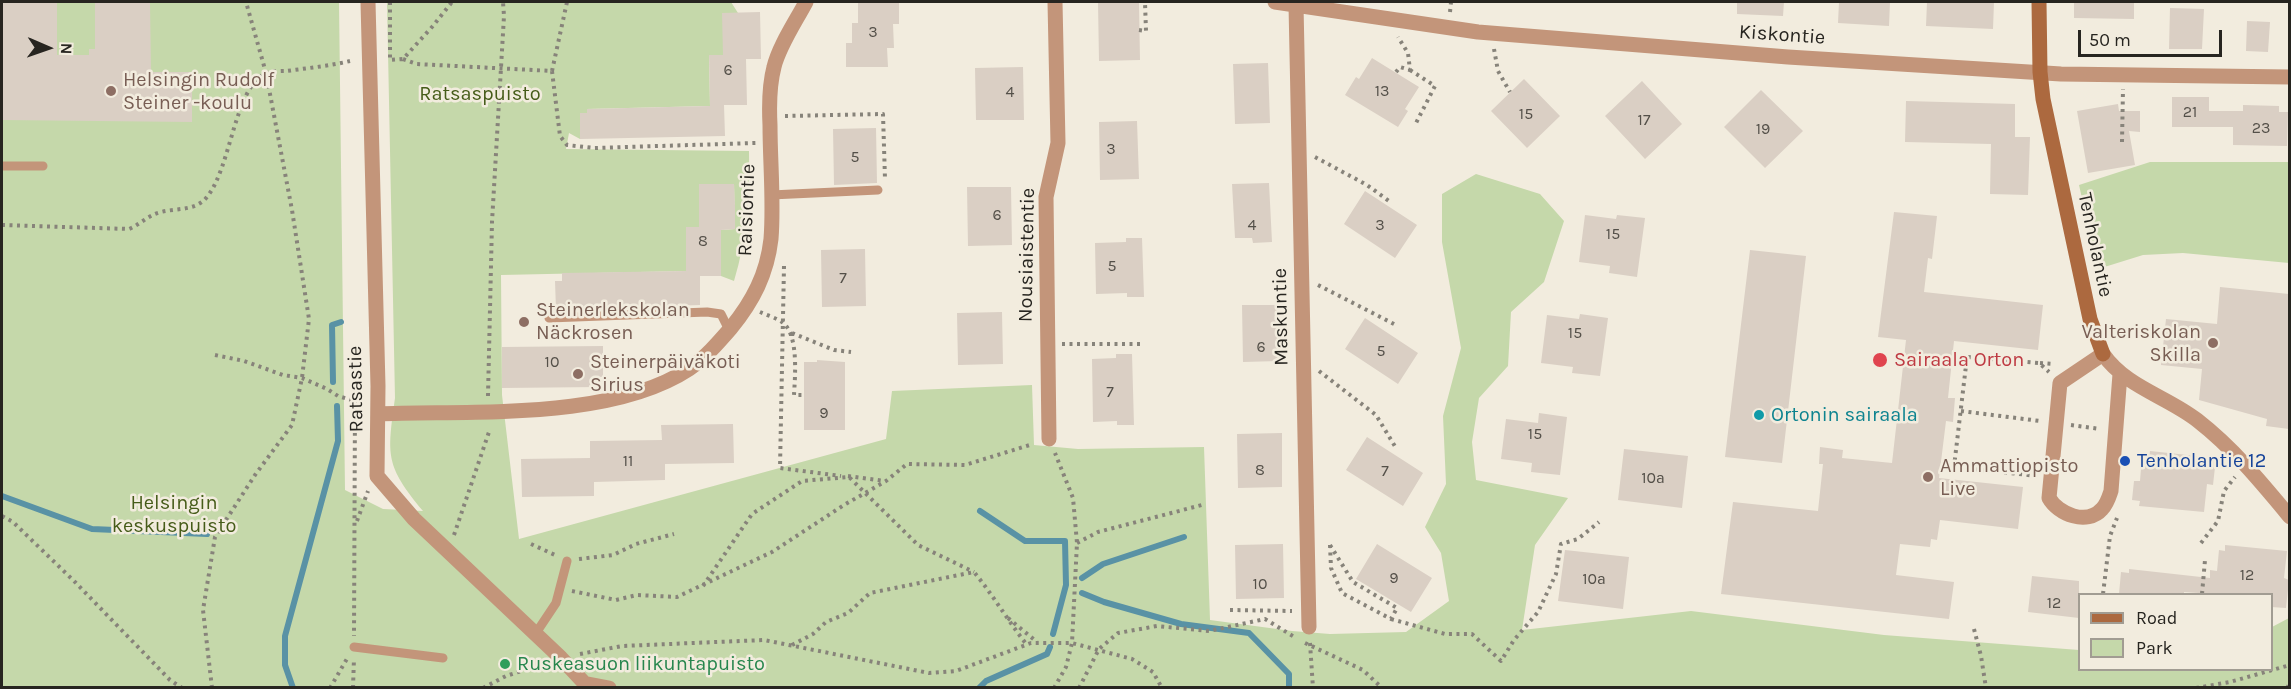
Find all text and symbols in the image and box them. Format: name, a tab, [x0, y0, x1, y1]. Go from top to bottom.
north arrow	[18, 18, 78, 78]
scale bar	[2081, 18, 2225, 56]
street label: Kiskontie	[1738, 20, 1826, 50]
house number: 3	[868, 22, 878, 42]
text: 50 m	[2089, 29, 2131, 51]
text: N	[57, 43, 76, 55]
house number: 6	[723, 60, 733, 80]
place label: Helsingin Rudolf Steiner -koulu	[123, 68, 274, 115]
house number: 13	[1375, 81, 1389, 101]
park label: Ratsaspuisto	[419, 82, 541, 106]
house number: 4	[1006, 82, 1014, 102]
marker: Helsingin Rudolf Steiner -koulu	[104, 84, 118, 98]
house number: 21	[2183, 102, 2197, 122]
house number: 15	[1519, 104, 1533, 124]
house number: 17	[1638, 110, 1650, 130]
house number: 23	[2252, 118, 2270, 138]
house number: 19	[1756, 119, 1770, 139]
house number: 3	[1106, 139, 1116, 159]
house number: 5	[850, 147, 860, 167]
street label: Raisiontie	[733, 163, 761, 257]
street label: Nousiaistentie	[1014, 188, 1040, 322]
street label: Tenholantie	[2072, 191, 2118, 299]
house number: 6	[992, 205, 1002, 225]
house number: 4	[1248, 215, 1256, 235]
house number: 3	[1375, 215, 1385, 235]
house number: 15	[1606, 224, 1620, 244]
house number: 8	[698, 231, 708, 251]
house number: 5	[1107, 256, 1117, 276]
house number: 7	[839, 268, 847, 288]
street label: Maskuntie	[1268, 268, 1294, 366]
place label: Steinerlekskolan Näckrosen	[536, 298, 690, 345]
marker: Steinerlekskolan Näckrosen	[517, 315, 531, 329]
place label: Valteriskolan Skilla	[2081, 320, 2201, 367]
house number: 15	[1568, 323, 1582, 343]
marker: Valteriskolan Skilla	[2206, 336, 2220, 350]
house number: 6	[1256, 337, 1266, 357]
house number: 5	[1376, 341, 1386, 361]
street label: Ratsastie	[343, 346, 369, 432]
place label: Sairaala Orton	[1894, 348, 2024, 372]
place label: Steinerpäiväkoti Sirius	[590, 350, 741, 397]
marker: Sairaala Orton	[1871, 351, 1889, 369]
house number: 10	[545, 352, 559, 372]
marker: Steinerpäiväkoti Sirius	[571, 367, 585, 381]
house number: 7	[1106, 382, 1114, 402]
house number: 9	[819, 403, 829, 423]
place label: Ortonin sairaala	[1771, 403, 1918, 427]
marker: Ortonin sairaala	[1752, 408, 1766, 422]
house number: 15	[1528, 424, 1542, 444]
place label: Tenholantie 12	[2137, 449, 2266, 473]
house number: 11	[623, 451, 633, 471]
place label: Ammattiopisto Live	[1940, 454, 2078, 501]
marker: Tenholantie 12	[2118, 454, 2132, 468]
house number: 8	[1255, 460, 1265, 480]
house number: 7	[1381, 461, 1389, 481]
house number: 10a	[1641, 468, 1665, 488]
marker: Ammattiopisto Live	[1921, 470, 1935, 484]
park label: Helsingin keskuspuisto	[112, 491, 236, 538]
house number: 12	[2240, 565, 2254, 585]
house number: 9	[1389, 568, 1399, 588]
house number: 10a	[1582, 569, 1606, 589]
house number: 10	[1253, 574, 1267, 594]
house number: 12	[2047, 593, 2061, 613]
legend	[2078, 593, 2273, 671]
text: Road	[2136, 607, 2177, 629]
text: Park	[2136, 637, 2173, 659]
place label: Ruskeasuon liikuntapuisto	[517, 652, 765, 676]
marker: Ruskeasuon liikuntapuisto	[498, 657, 512, 671]

